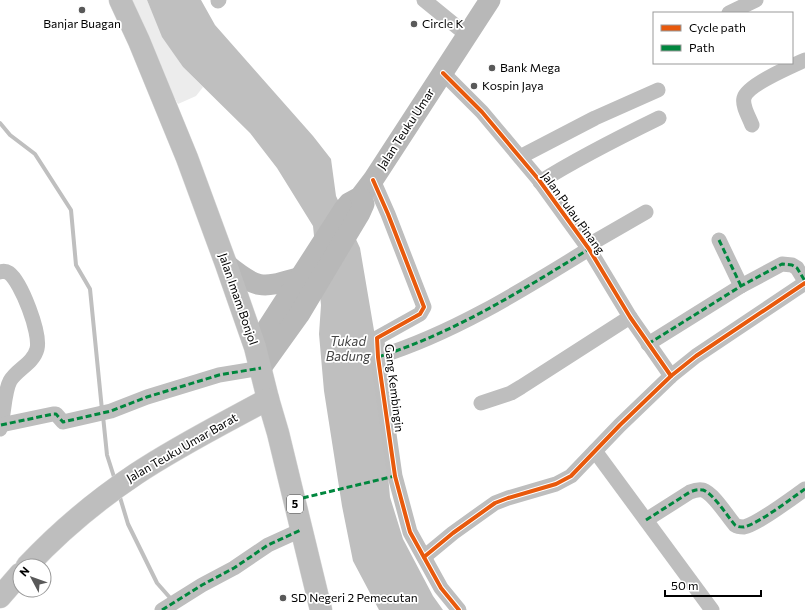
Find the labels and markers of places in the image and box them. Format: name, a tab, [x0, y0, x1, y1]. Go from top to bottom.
marker: Banjar Buagan	[77, 5, 87, 15]
place label: Banjar Buagan	[43, 16, 121, 30]
place label: Circle K	[422, 16, 464, 30]
marker: Circle K	[409, 19, 419, 29]
place label: Bank Mega	[500, 60, 560, 74]
marker: Bank Mega	[487, 63, 497, 73]
place label: Kospin Jaya	[482, 78, 544, 93]
marker: Kospin Jaya	[469, 81, 479, 91]
place label: SD Negeri 2 Pemecutan	[291, 590, 418, 604]
marker: SD Negeri 2 Pemecutan	[278, 593, 288, 603]

